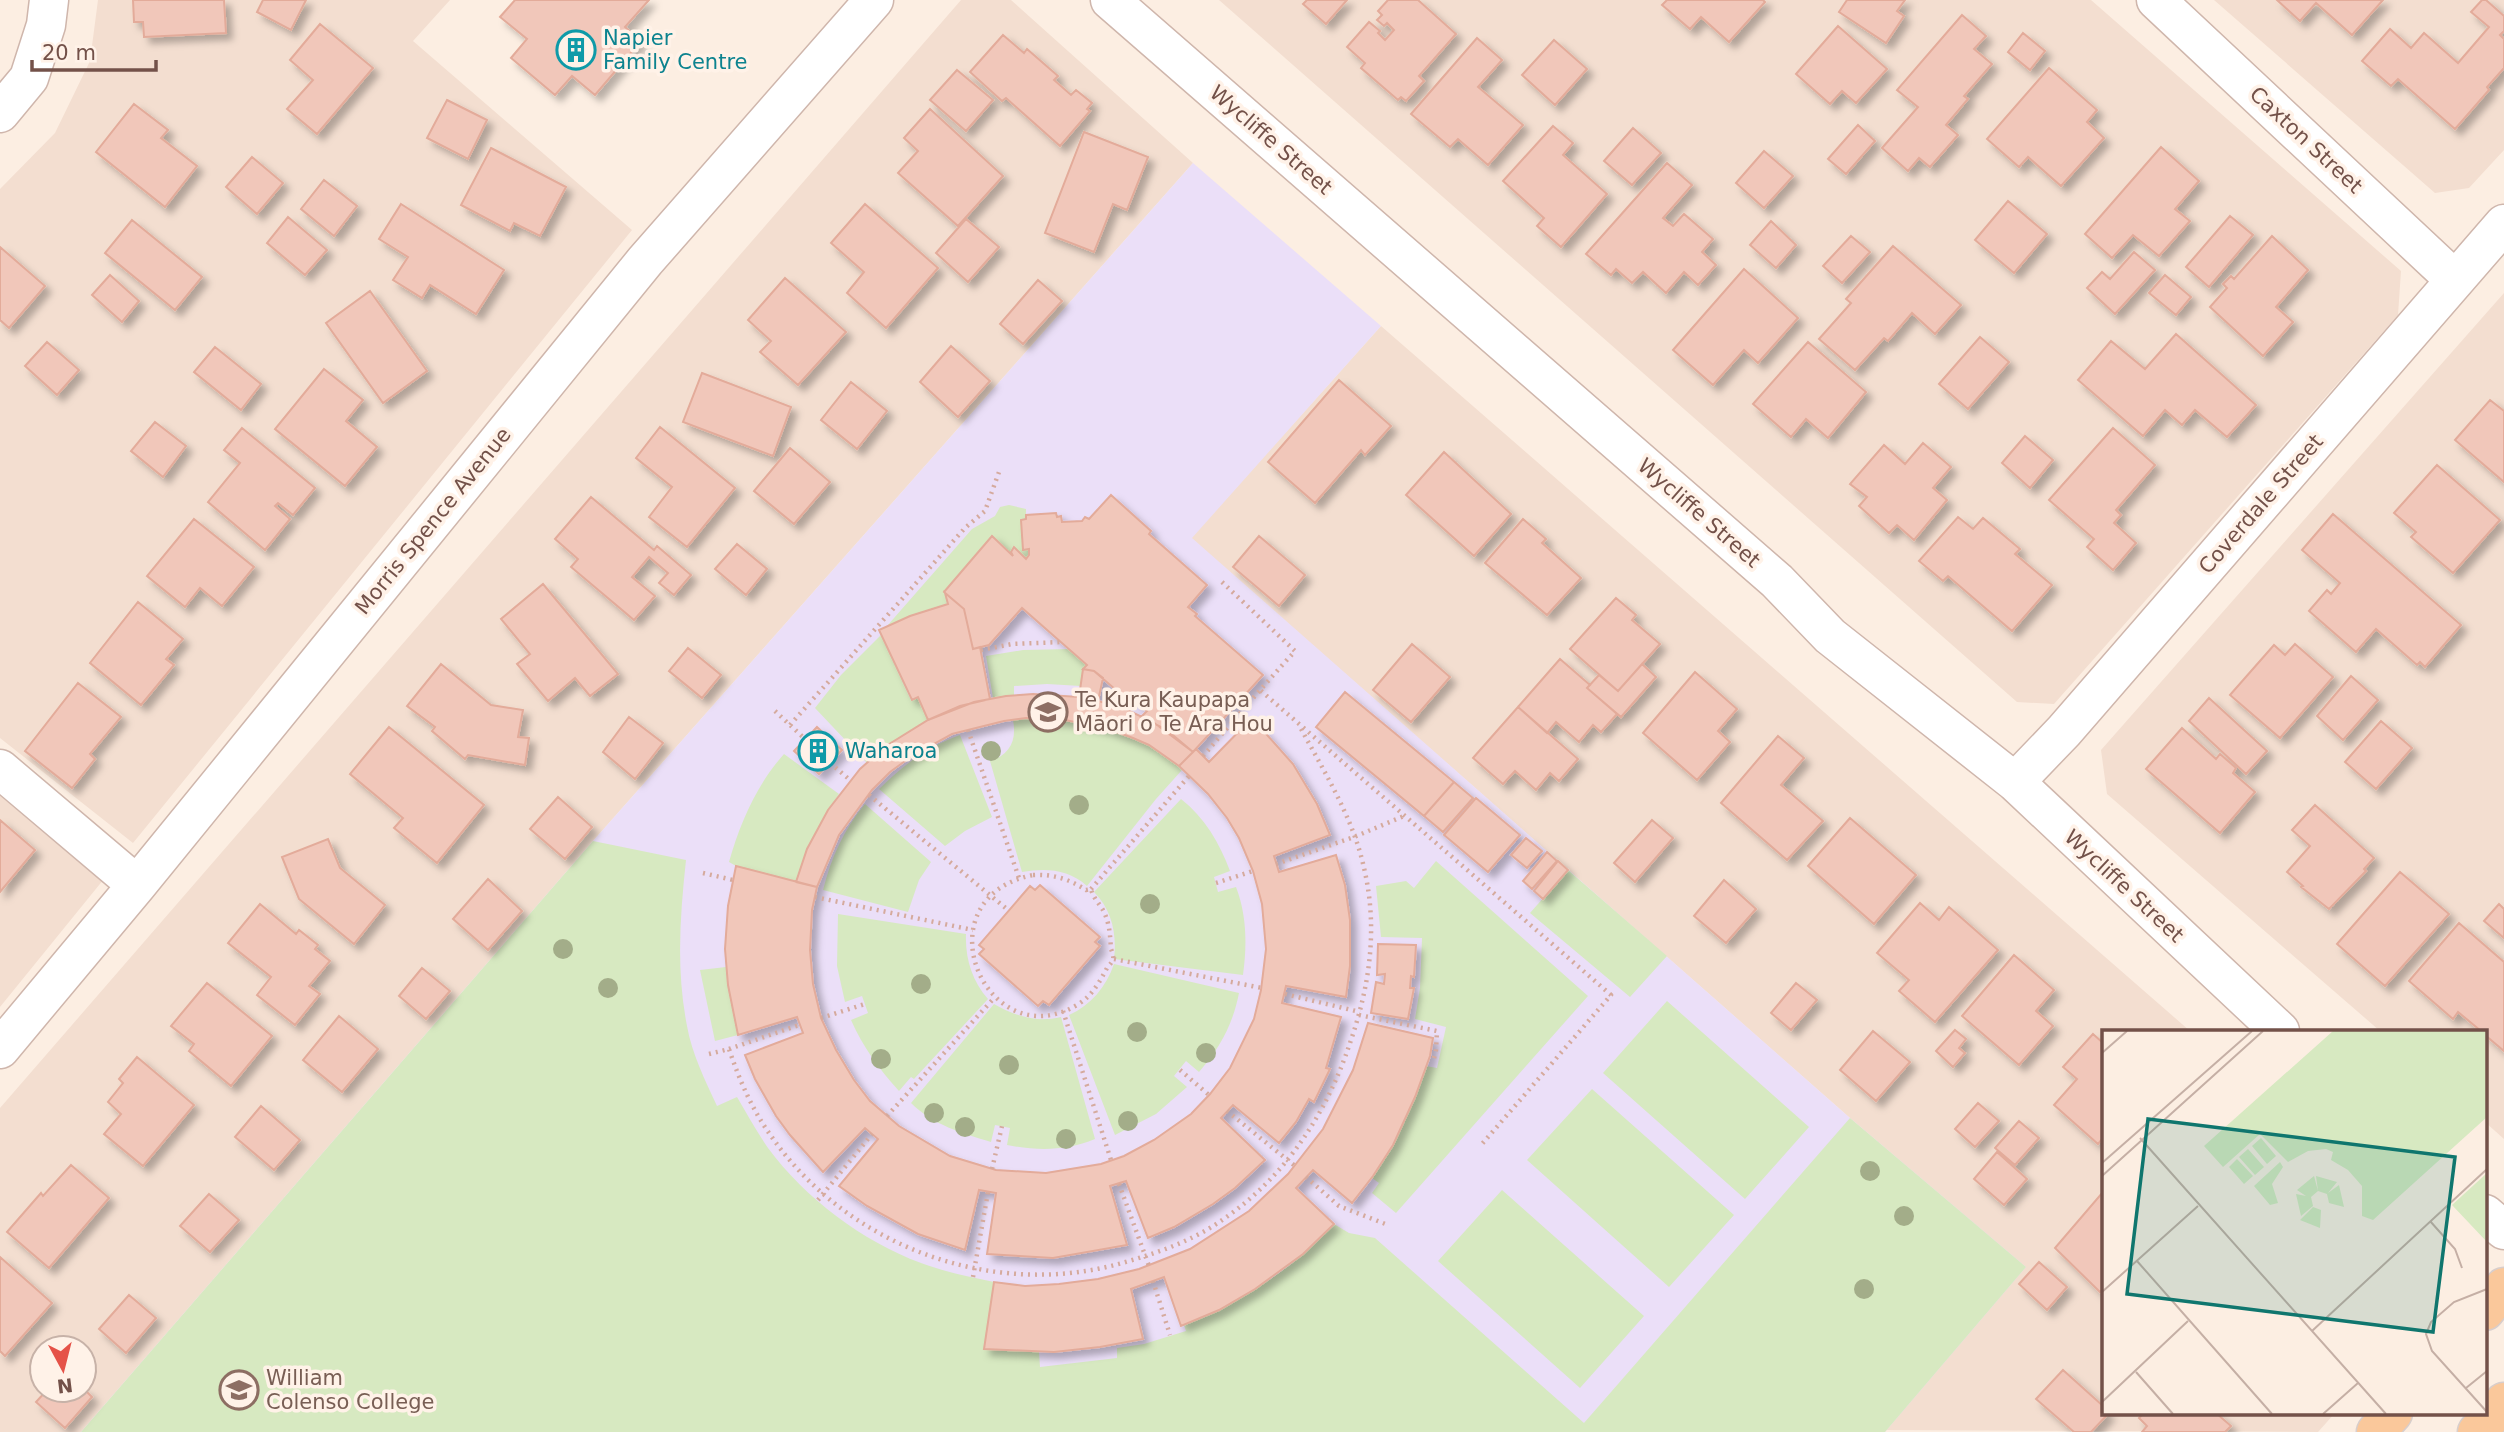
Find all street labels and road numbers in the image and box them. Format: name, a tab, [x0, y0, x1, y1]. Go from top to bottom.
street label: Wycliffe Street	[1205, 80, 1337, 200]
street label: Caxton Street	[2245, 82, 2367, 198]
street label: Morris Spence Avenue	[350, 423, 516, 619]
street label: Coverdale Street	[2194, 430, 2328, 578]
street label: Wycliffe Street	[1633, 453, 1765, 573]
street label: Wycliffe Street	[2060, 825, 2188, 947]

